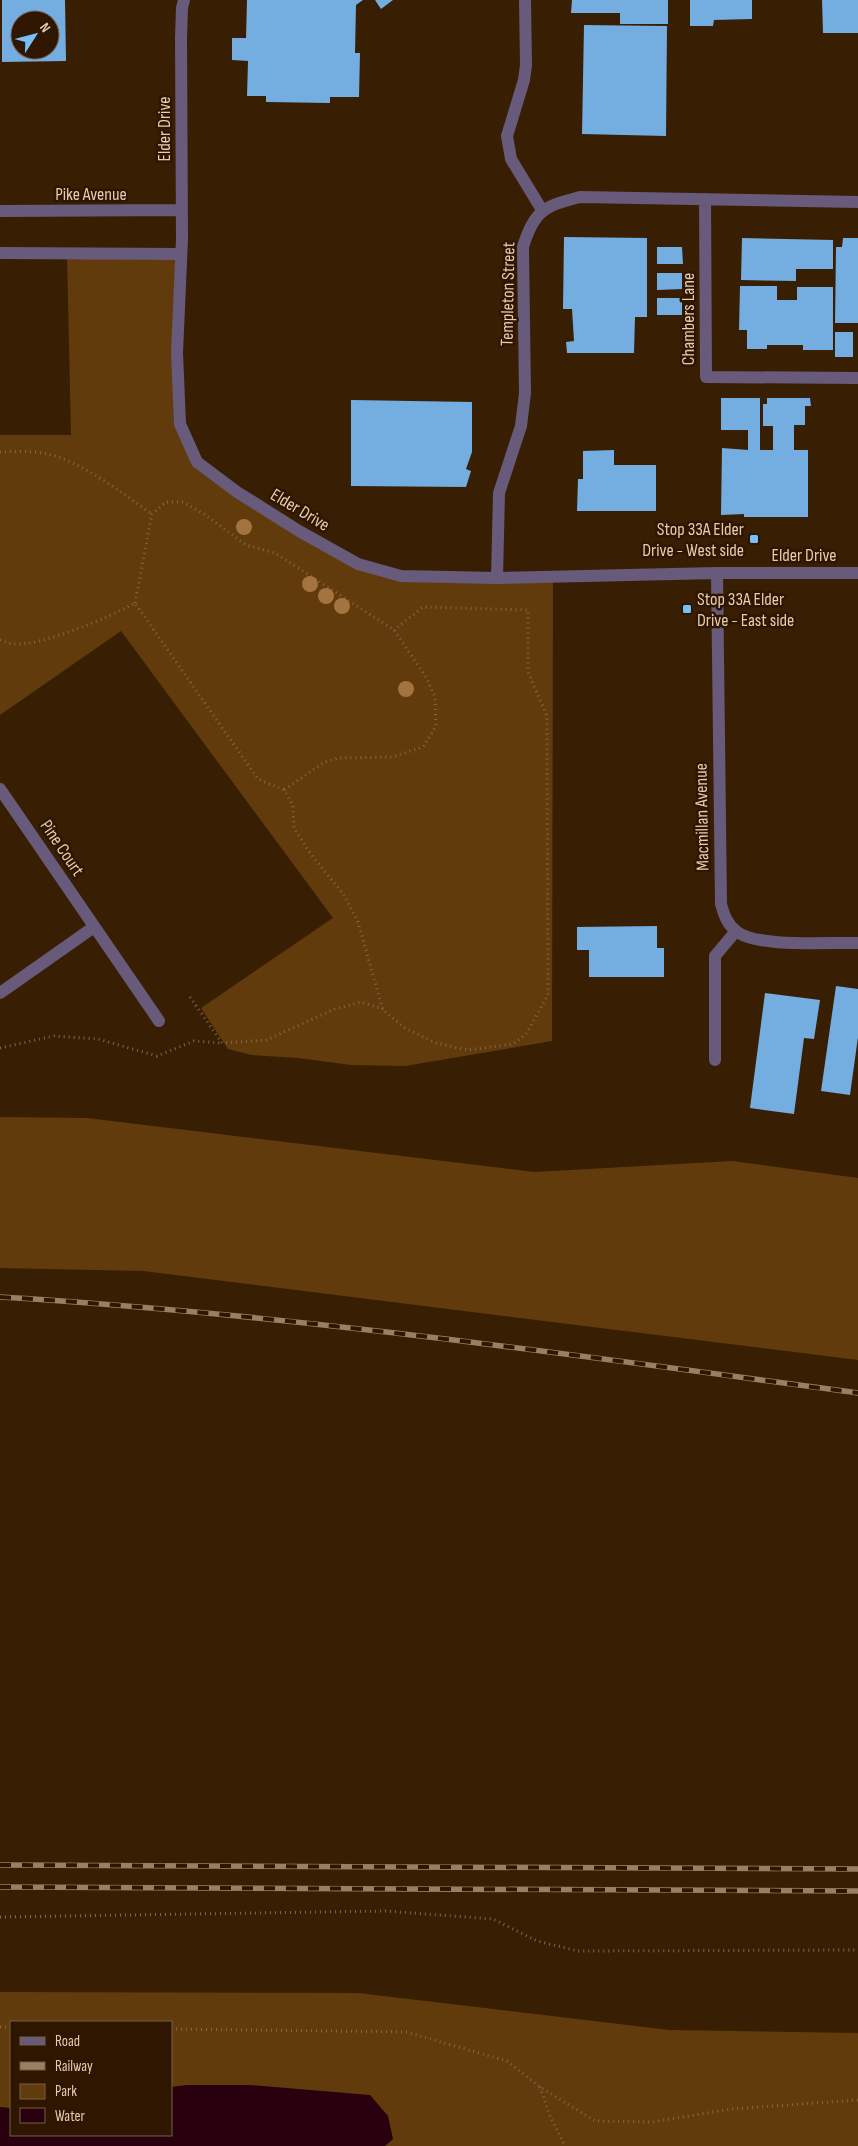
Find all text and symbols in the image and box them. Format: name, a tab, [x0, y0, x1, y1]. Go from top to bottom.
north arrow	[10, 10, 60, 60]
text: N	[36, 20, 54, 36]
street label: Elder Drive	[154, 97, 175, 161]
street label: Pike Avenue	[55, 184, 127, 205]
street label: Templeton Street	[497, 241, 519, 346]
street label: Chambers Lane	[678, 273, 699, 365]
street label: Elder Drive	[267, 484, 333, 536]
place label: Stop 33A Elder Drive - West side	[642, 519, 744, 561]
marker: Stop 33A Elder Drive - West side	[748, 533, 760, 545]
street label: Elder Drive	[772, 545, 836, 566]
place label: Stop 33A Elder Drive - East side	[697, 589, 794, 631]
marker: Stop 33A Elder Drive - East side	[681, 603, 693, 615]
street label: Macmillan Avenue	[691, 763, 713, 871]
street label: Pine Court	[36, 816, 89, 880]
legend	[10, 2021, 172, 2136]
text: Road	[55, 2032, 80, 2051]
text: Railway	[55, 2057, 93, 2076]
text: Park	[55, 2082, 77, 2101]
text: Water	[55, 2107, 86, 2126]

